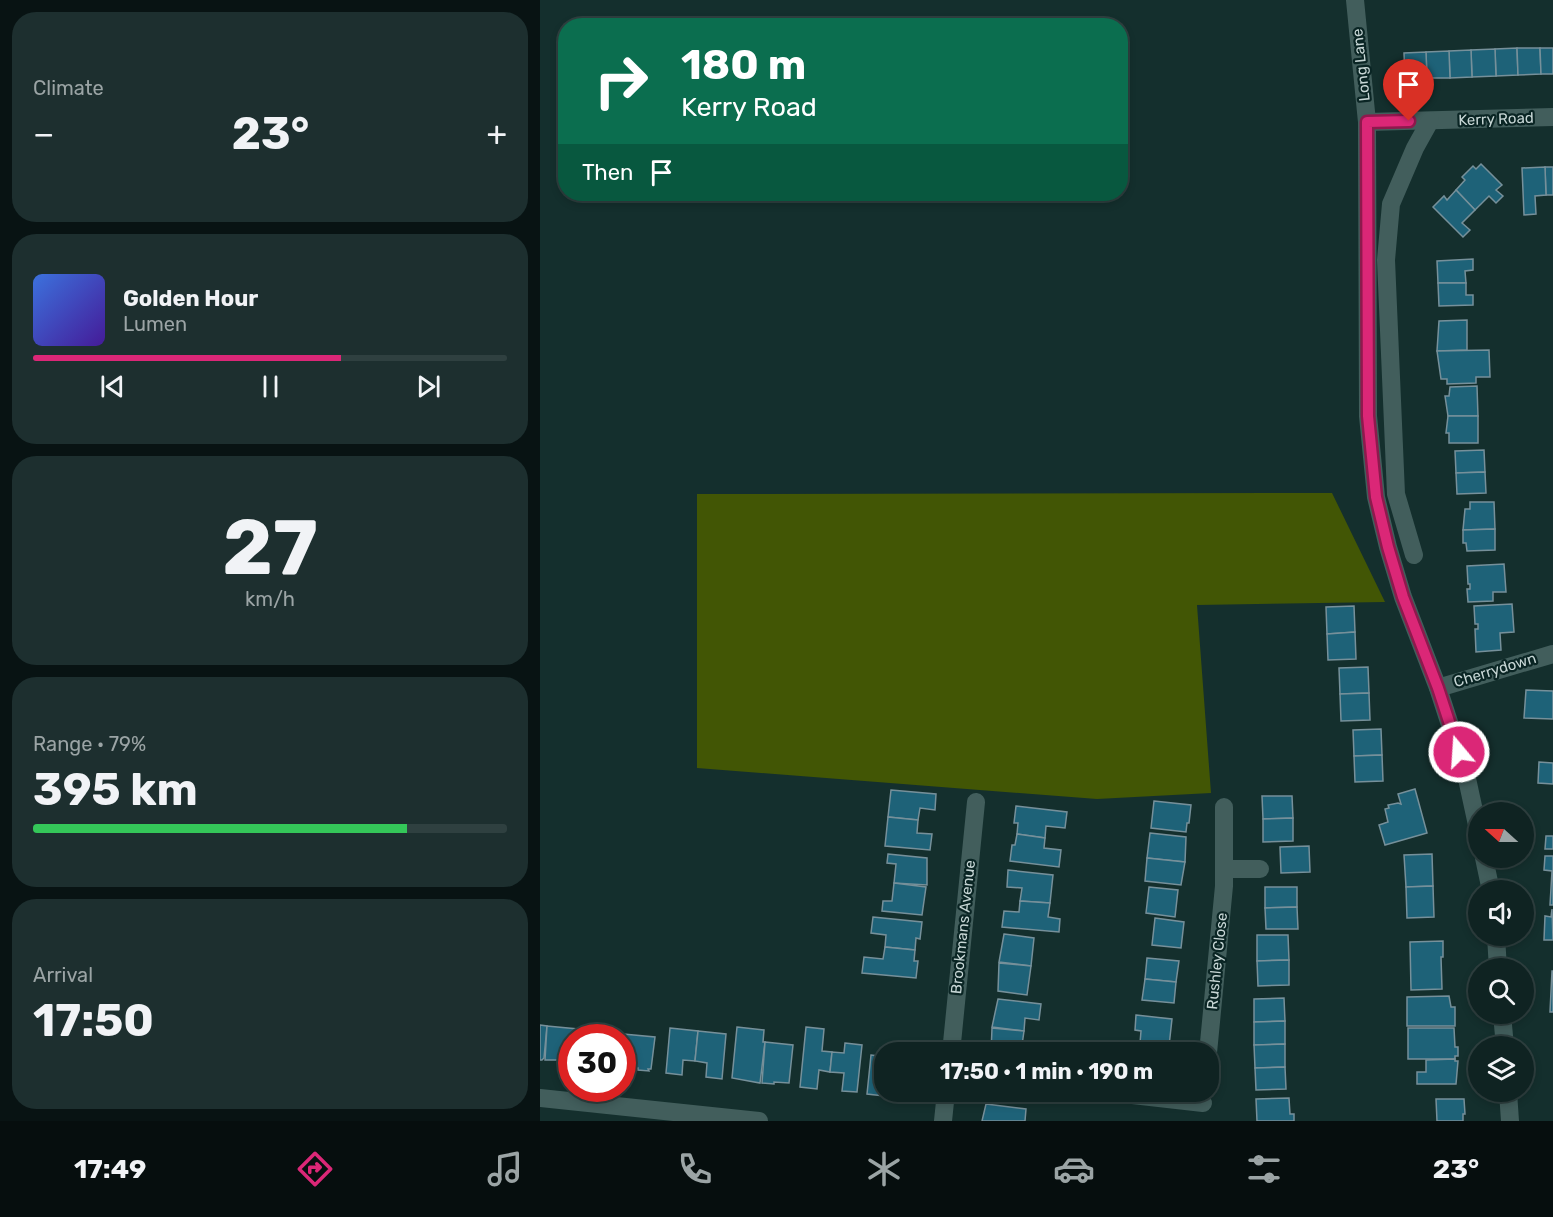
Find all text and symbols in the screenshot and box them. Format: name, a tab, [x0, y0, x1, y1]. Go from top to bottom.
street label: Long Lane	[1348, 28, 1374, 102]
text: 180 m	[681, 40, 806, 90]
icon: right	[582, 42, 660, 120]
pin	[1383, 59, 1434, 121]
icon: arrive	[1392, 68, 1425, 101]
text: Climate	[33, 76, 104, 100]
text: Kerry Road	[681, 91, 817, 123]
text: 23°	[232, 107, 309, 160]
street label: Kerry Road	[1458, 109, 1534, 129]
text: −	[33, 114, 54, 153]
text: +	[486, 114, 507, 153]
icon: arrive	[645, 156, 678, 189]
text: Then	[582, 159, 633, 186]
text: Golden Hour	[123, 285, 258, 312]
text: Lumen	[123, 312, 187, 336]
icon: previous	[96, 370, 129, 403]
icon: pause	[254, 370, 287, 403]
icon: next	[412, 370, 445, 403]
text: 27	[222, 501, 318, 594]
text: km/h	[245, 587, 295, 611]
street label: Cherrydown	[1452, 649, 1538, 691]
position arrow	[1427, 720, 1491, 784]
text: Range · 79%	[33, 732, 146, 756]
text: 395 km	[33, 763, 198, 816]
north arrow	[1468, 802, 1534, 868]
map controls	[1468, 802, 1534, 1102]
street label: Brookmans Avenue	[947, 859, 979, 995]
button: sound	[1468, 880, 1534, 946]
street label: Rushley Close	[1203, 912, 1231, 1010]
button: search	[1468, 958, 1534, 1024]
text: Arrival	[33, 963, 93, 987]
text: 17:50	[33, 994, 154, 1047]
speed limit sign: 30	[558, 1024, 636, 1102]
button: layers	[1468, 1036, 1534, 1102]
text: 17:50 · 1 min · 190 m	[940, 1058, 1153, 1085]
icon: directions	[294, 1148, 336, 1190]
icon: music	[484, 1148, 526, 1190]
icon: phone	[674, 1148, 716, 1190]
icon: climate	[863, 1148, 905, 1190]
icon: car	[1053, 1148, 1095, 1190]
icon: filters	[1243, 1148, 1285, 1190]
text: 17:49	[74, 1153, 146, 1185]
text: 23°	[1433, 1153, 1479, 1185]

